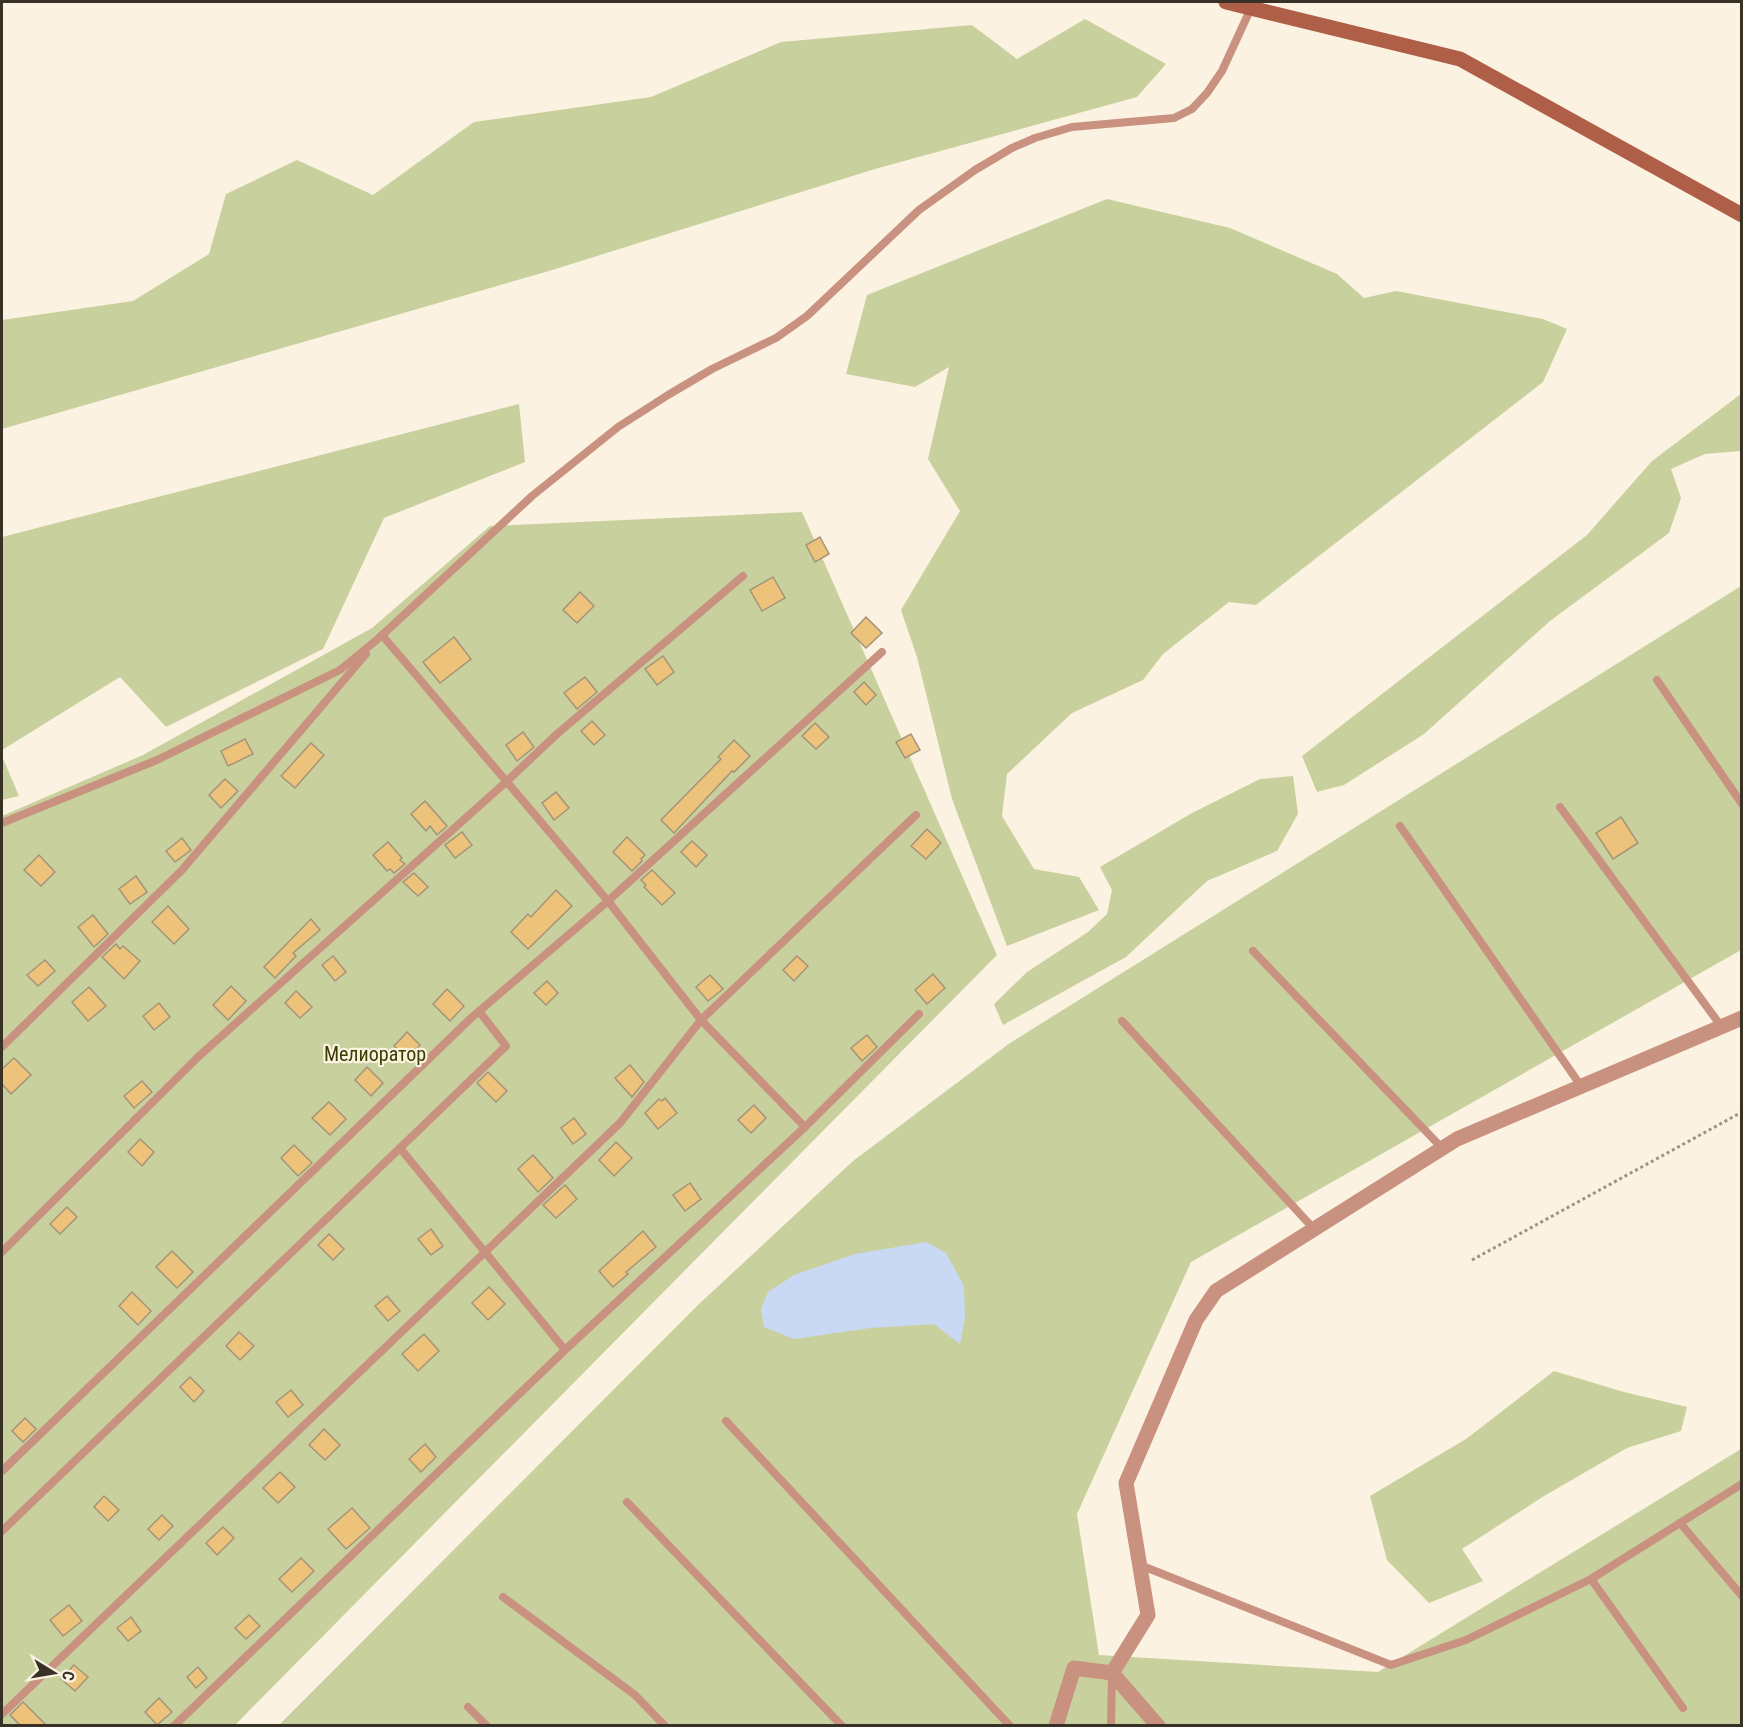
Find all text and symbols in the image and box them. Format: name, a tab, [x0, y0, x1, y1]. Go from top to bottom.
park label: Мелиоратор	[324, 1042, 426, 1066]
north arrow	[24, 1643, 84, 1703]
text: С	[58, 1669, 78, 1682]

